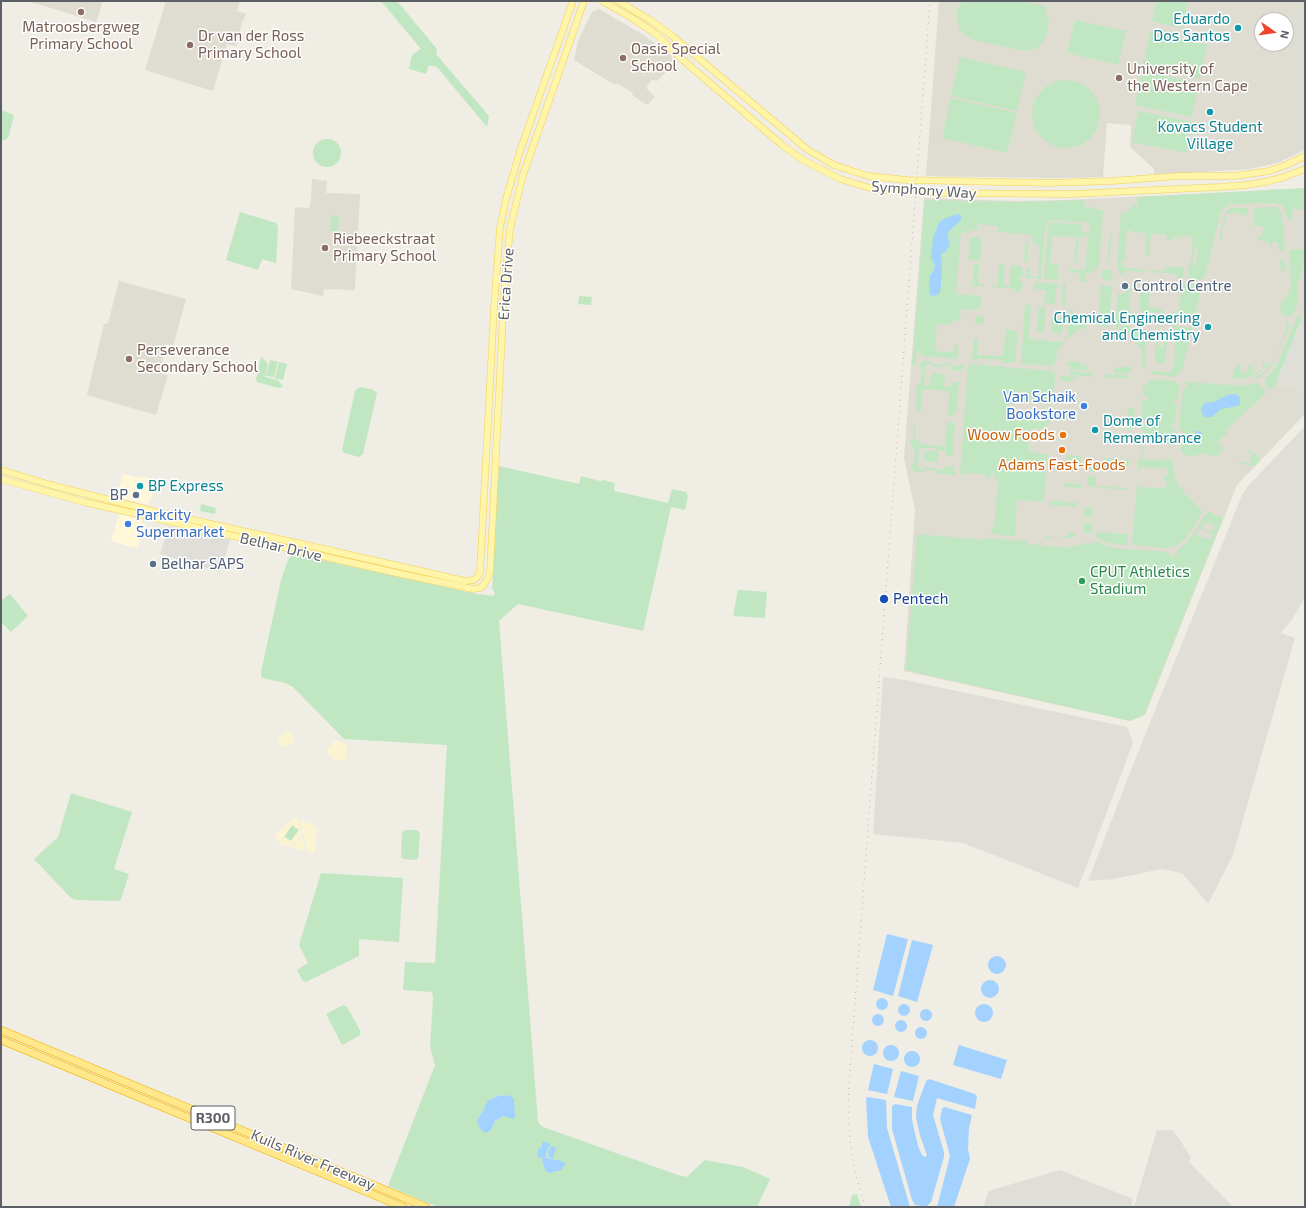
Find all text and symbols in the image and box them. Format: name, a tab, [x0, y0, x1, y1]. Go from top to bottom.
marker: Matroosbergweg Primary School	[76, 7, 86, 17]
place label: Eduardo Dos Santos	[1153, 10, 1230, 45]
north arrow	[1254, 12, 1294, 52]
place label: Matroosbergweg Primary School	[22, 18, 140, 53]
marker: Eduardo Dos Santos	[1233, 23, 1243, 33]
place label: Dr van der Ross Primary School	[198, 27, 304, 62]
text: N	[1278, 29, 1292, 40]
marker: Dr van der Ross Primary School	[185, 40, 195, 50]
place label: Oasis Special School	[631, 40, 720, 75]
marker: Oasis Special School	[618, 53, 628, 63]
place label: University of the Western Cape	[1127, 60, 1248, 95]
marker: University of the Western Cape	[1114, 73, 1124, 83]
marker: Kovacs Student Village	[1205, 107, 1215, 117]
place label: Kovacs Student Village	[1157, 118, 1263, 153]
street label: Symphony Way	[871, 177, 977, 203]
place label: Riebeeckstraat Primary School	[333, 230, 436, 265]
marker: Riebeeckstraat Primary School	[320, 243, 330, 253]
street label: Erica Drive	[494, 247, 518, 321]
place label: Control Centre	[1133, 277, 1232, 295]
marker: Control Centre	[1120, 281, 1130, 291]
place label: Chemical Engineering and Chemistry	[1054, 309, 1200, 344]
marker: Chemical Engineering and Chemistry	[1203, 322, 1213, 332]
place label: Perseverance Secondary School	[137, 341, 258, 376]
marker: Perseverance Secondary School	[124, 354, 134, 364]
place label: Van Schaik Bookstore	[1003, 388, 1076, 423]
marker: Van Schaik Bookstore	[1079, 401, 1089, 411]
place label: Dome of Remembrance	[1103, 412, 1201, 447]
marker: Dome of Remembrance	[1090, 425, 1100, 435]
place label: Woow Foods	[967, 426, 1055, 444]
marker: Woow Foods	[1058, 430, 1068, 440]
marker: Adams Fast-Foods	[1057, 445, 1067, 455]
place label: Adams Fast-Foods	[998, 456, 1126, 474]
place label: BP Express	[148, 477, 224, 495]
marker: BP Express	[135, 481, 145, 491]
place label: BP	[110, 486, 128, 504]
marker: BP	[131, 490, 141, 500]
place label: Parkcity Supermarket	[136, 506, 224, 541]
marker: Parkcity Supermarket	[123, 519, 133, 529]
street label: Belhar Drive	[238, 529, 324, 565]
place label: Belhar SAPS	[161, 555, 244, 573]
marker: Belhar SAPS	[148, 559, 158, 569]
place label: CPUT Athletics Stadium	[1090, 563, 1190, 598]
marker: CPUT Athletics Stadium	[1077, 576, 1087, 586]
place label: Pentech	[893, 590, 948, 608]
marker: Pentech	[878, 593, 890, 605]
road number: R300	[191, 1106, 235, 1130]
street label: Kuils River Freeway	[248, 1126, 378, 1194]

